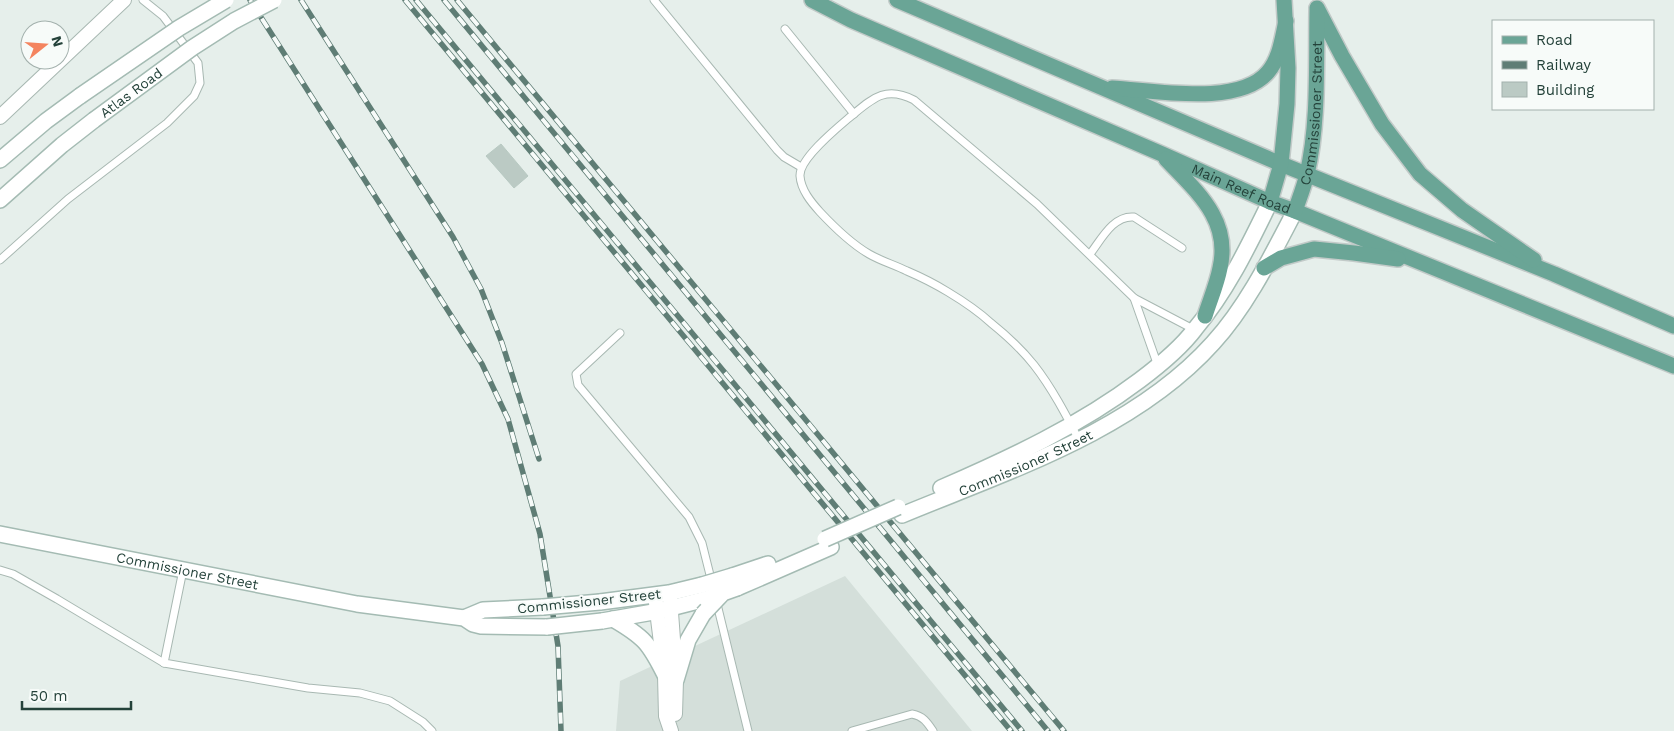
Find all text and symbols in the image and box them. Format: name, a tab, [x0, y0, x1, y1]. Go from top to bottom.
north arrow	[20, 20, 70, 70]
legend	[1492, 20, 1654, 110]
text: Road	[1536, 31, 1573, 49]
text: N	[48, 34, 67, 48]
street label: Commissioner Street	[1296, 41, 1325, 187]
text: Railway	[1536, 56, 1591, 74]
street label: Atlas Road	[97, 65, 165, 121]
text: Building	[1536, 81, 1594, 99]
street label: Main Reef Road	[1189, 160, 1293, 217]
street label: Commissioner Street	[956, 426, 1095, 499]
street label: Commissioner Street	[115, 549, 260, 593]
street label: Commissioner Street	[516, 585, 662, 617]
scale bar	[22, 678, 131, 710]
text: 50 m	[30, 687, 67, 705]

